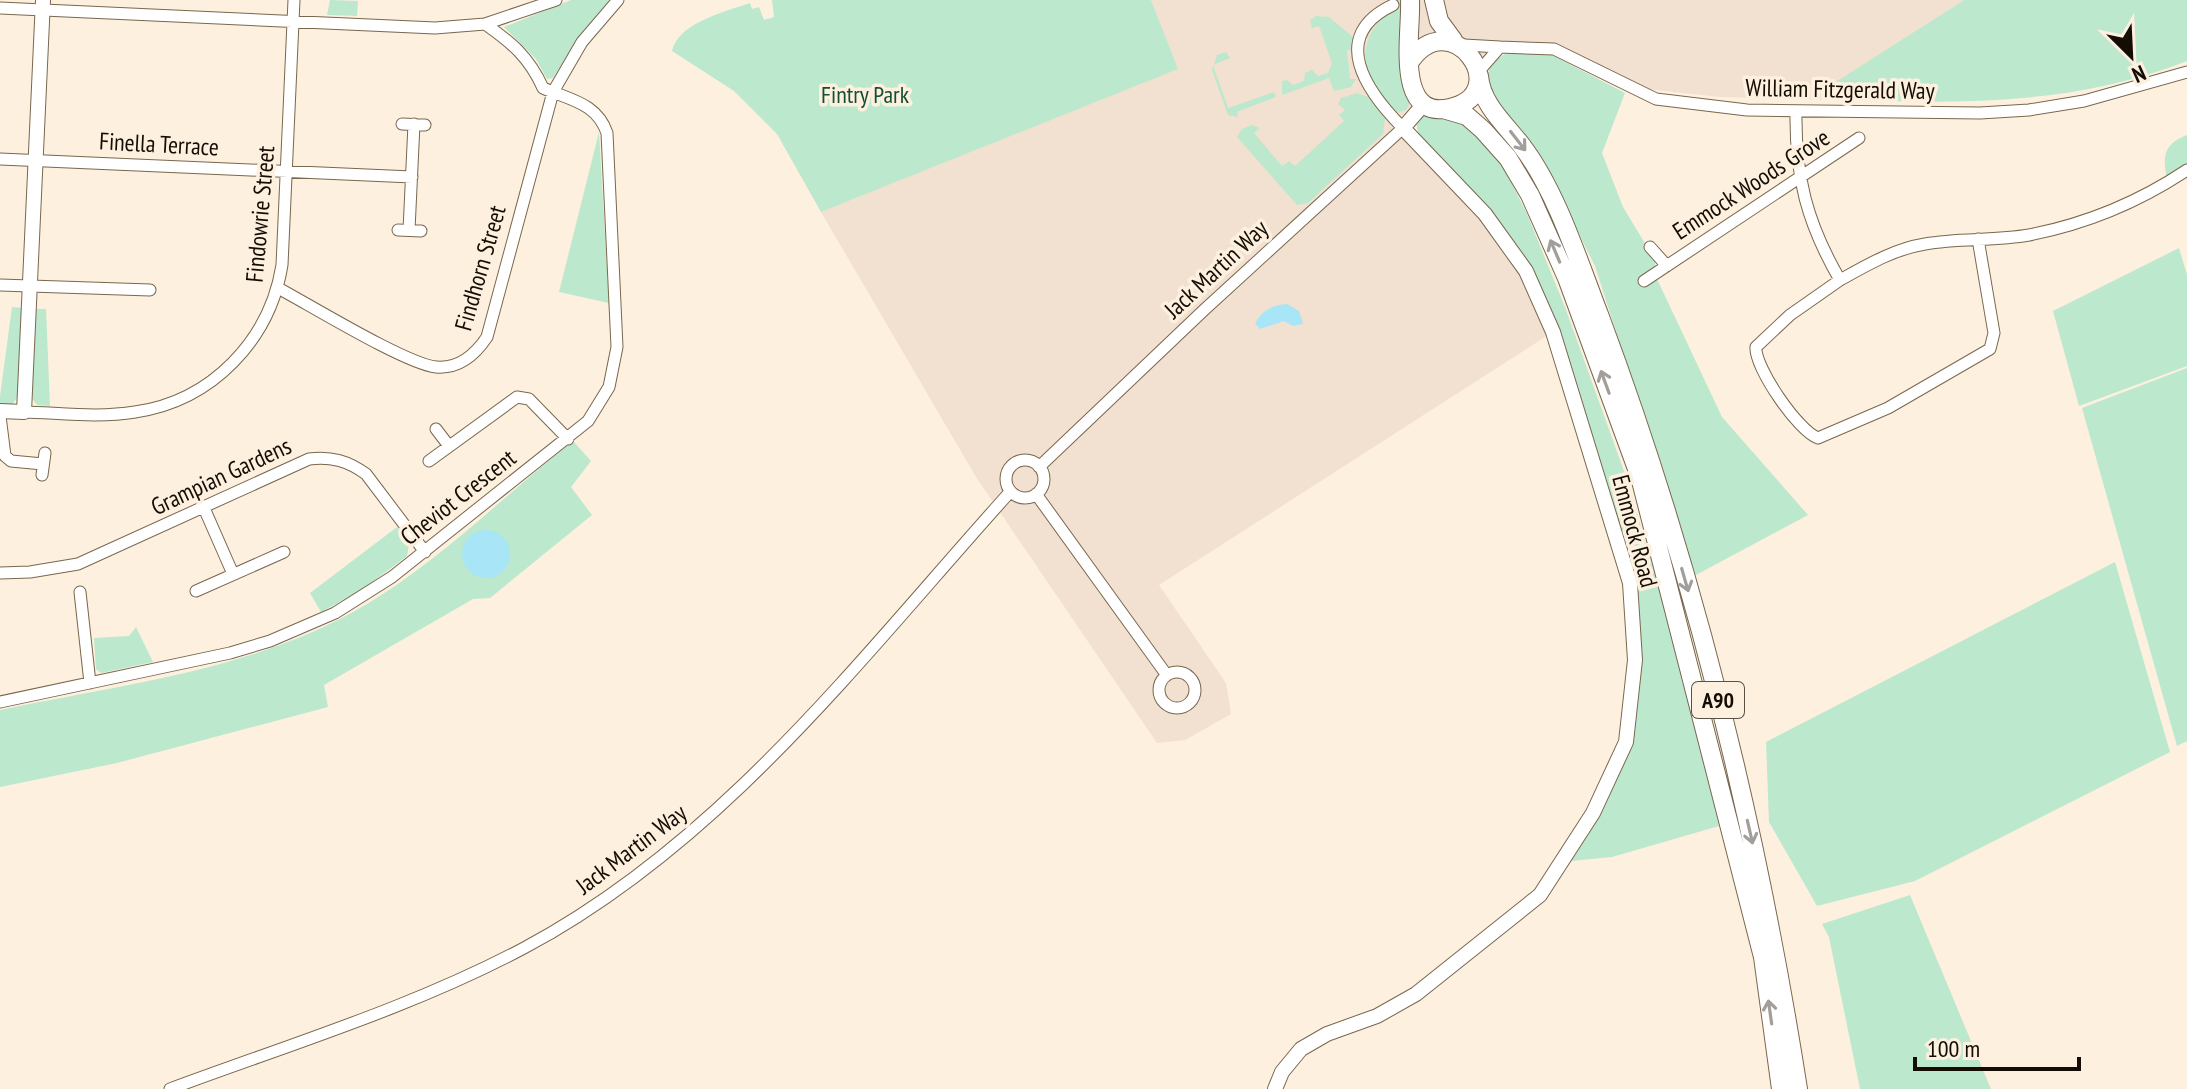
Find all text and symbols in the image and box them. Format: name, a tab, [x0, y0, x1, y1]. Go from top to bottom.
north arrow	[2091, 16, 2171, 96]
text: N	[2128, 59, 2150, 89]
street label: William Fitzgerald Way	[1745, 72, 1935, 106]
park label: Fintry Park	[821, 79, 910, 110]
street label: Emmock Woods Grove	[1667, 122, 1835, 246]
street label: Finella Terrace	[98, 125, 220, 163]
one-way arrow	[1509, 130, 1526, 151]
street label: Findowrie Street	[239, 144, 281, 284]
street label: Findhorn Street	[447, 201, 513, 334]
street label: Jack Martin Way	[1157, 213, 1274, 326]
one-way arrow	[1546, 239, 1561, 264]
one-way arrow	[1597, 370, 1611, 395]
street label: Grampian Gardens	[146, 430, 296, 522]
street label: Cheviot Crescent	[394, 442, 522, 552]
street label: Emmock Road	[1605, 471, 1665, 591]
one-way arrow	[1678, 567, 1693, 593]
road number: A90	[1692, 682, 1744, 718]
street label: Jack Martin Way	[569, 797, 693, 901]
one-way arrow	[1743, 818, 1758, 844]
one-way arrow	[1762, 1000, 1777, 1025]
scale bar	[1915, 1021, 2079, 1071]
text: 100 m	[1927, 1033, 1980, 1064]

